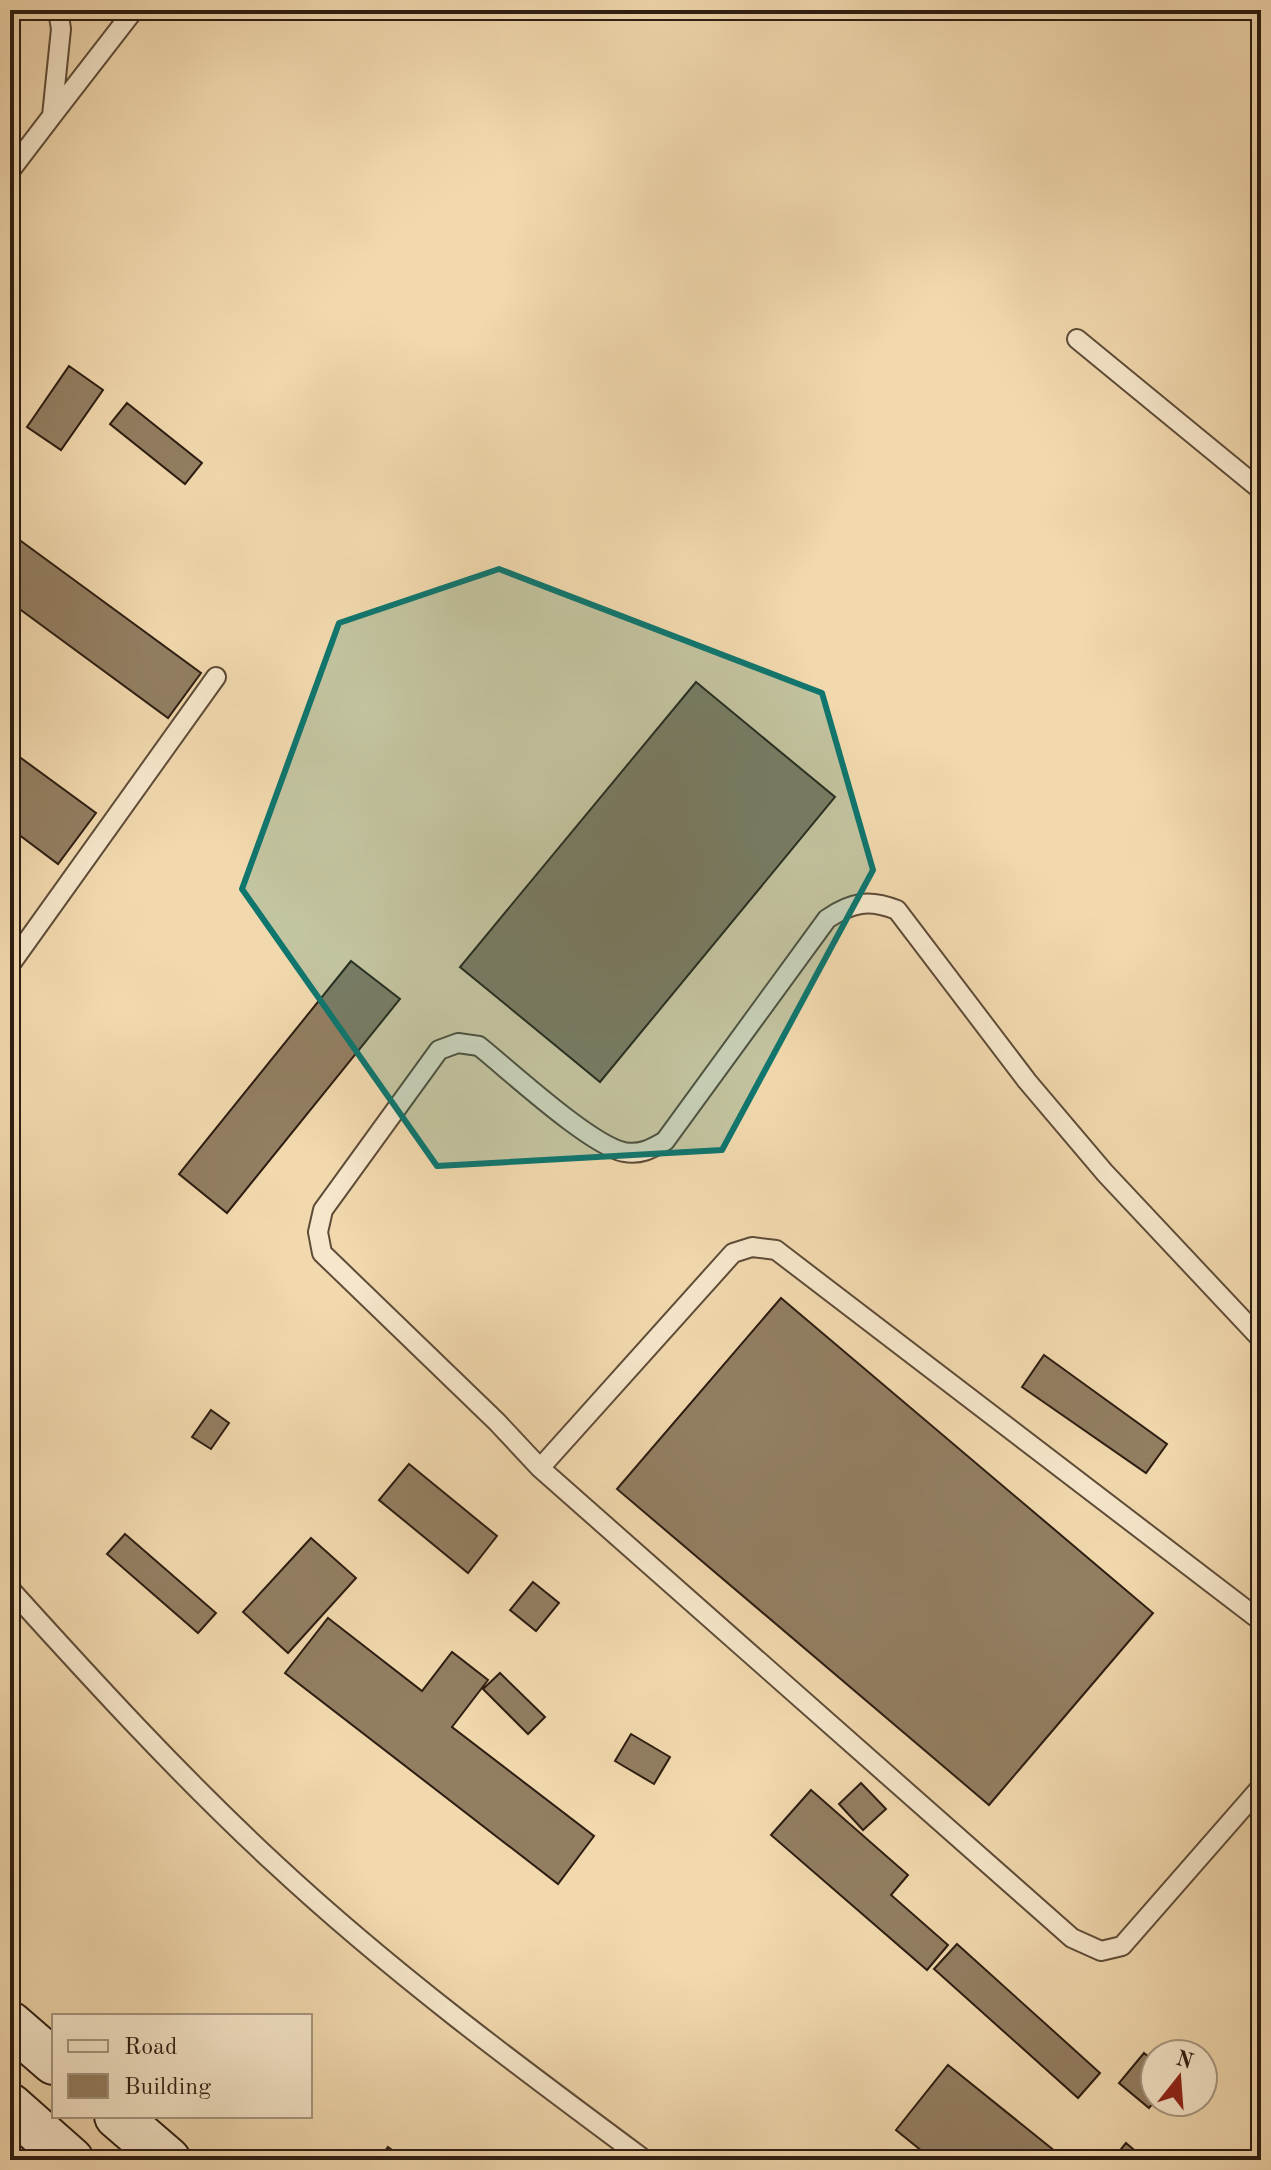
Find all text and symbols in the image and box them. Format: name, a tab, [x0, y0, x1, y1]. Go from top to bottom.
legend	[52, 2014, 312, 2118]
text: Road	[124, 2036, 177, 2060]
north arrow	[1139, 2038, 1219, 2118]
text: N	[1173, 2048, 1196, 2074]
text: Building	[124, 2076, 211, 2100]

